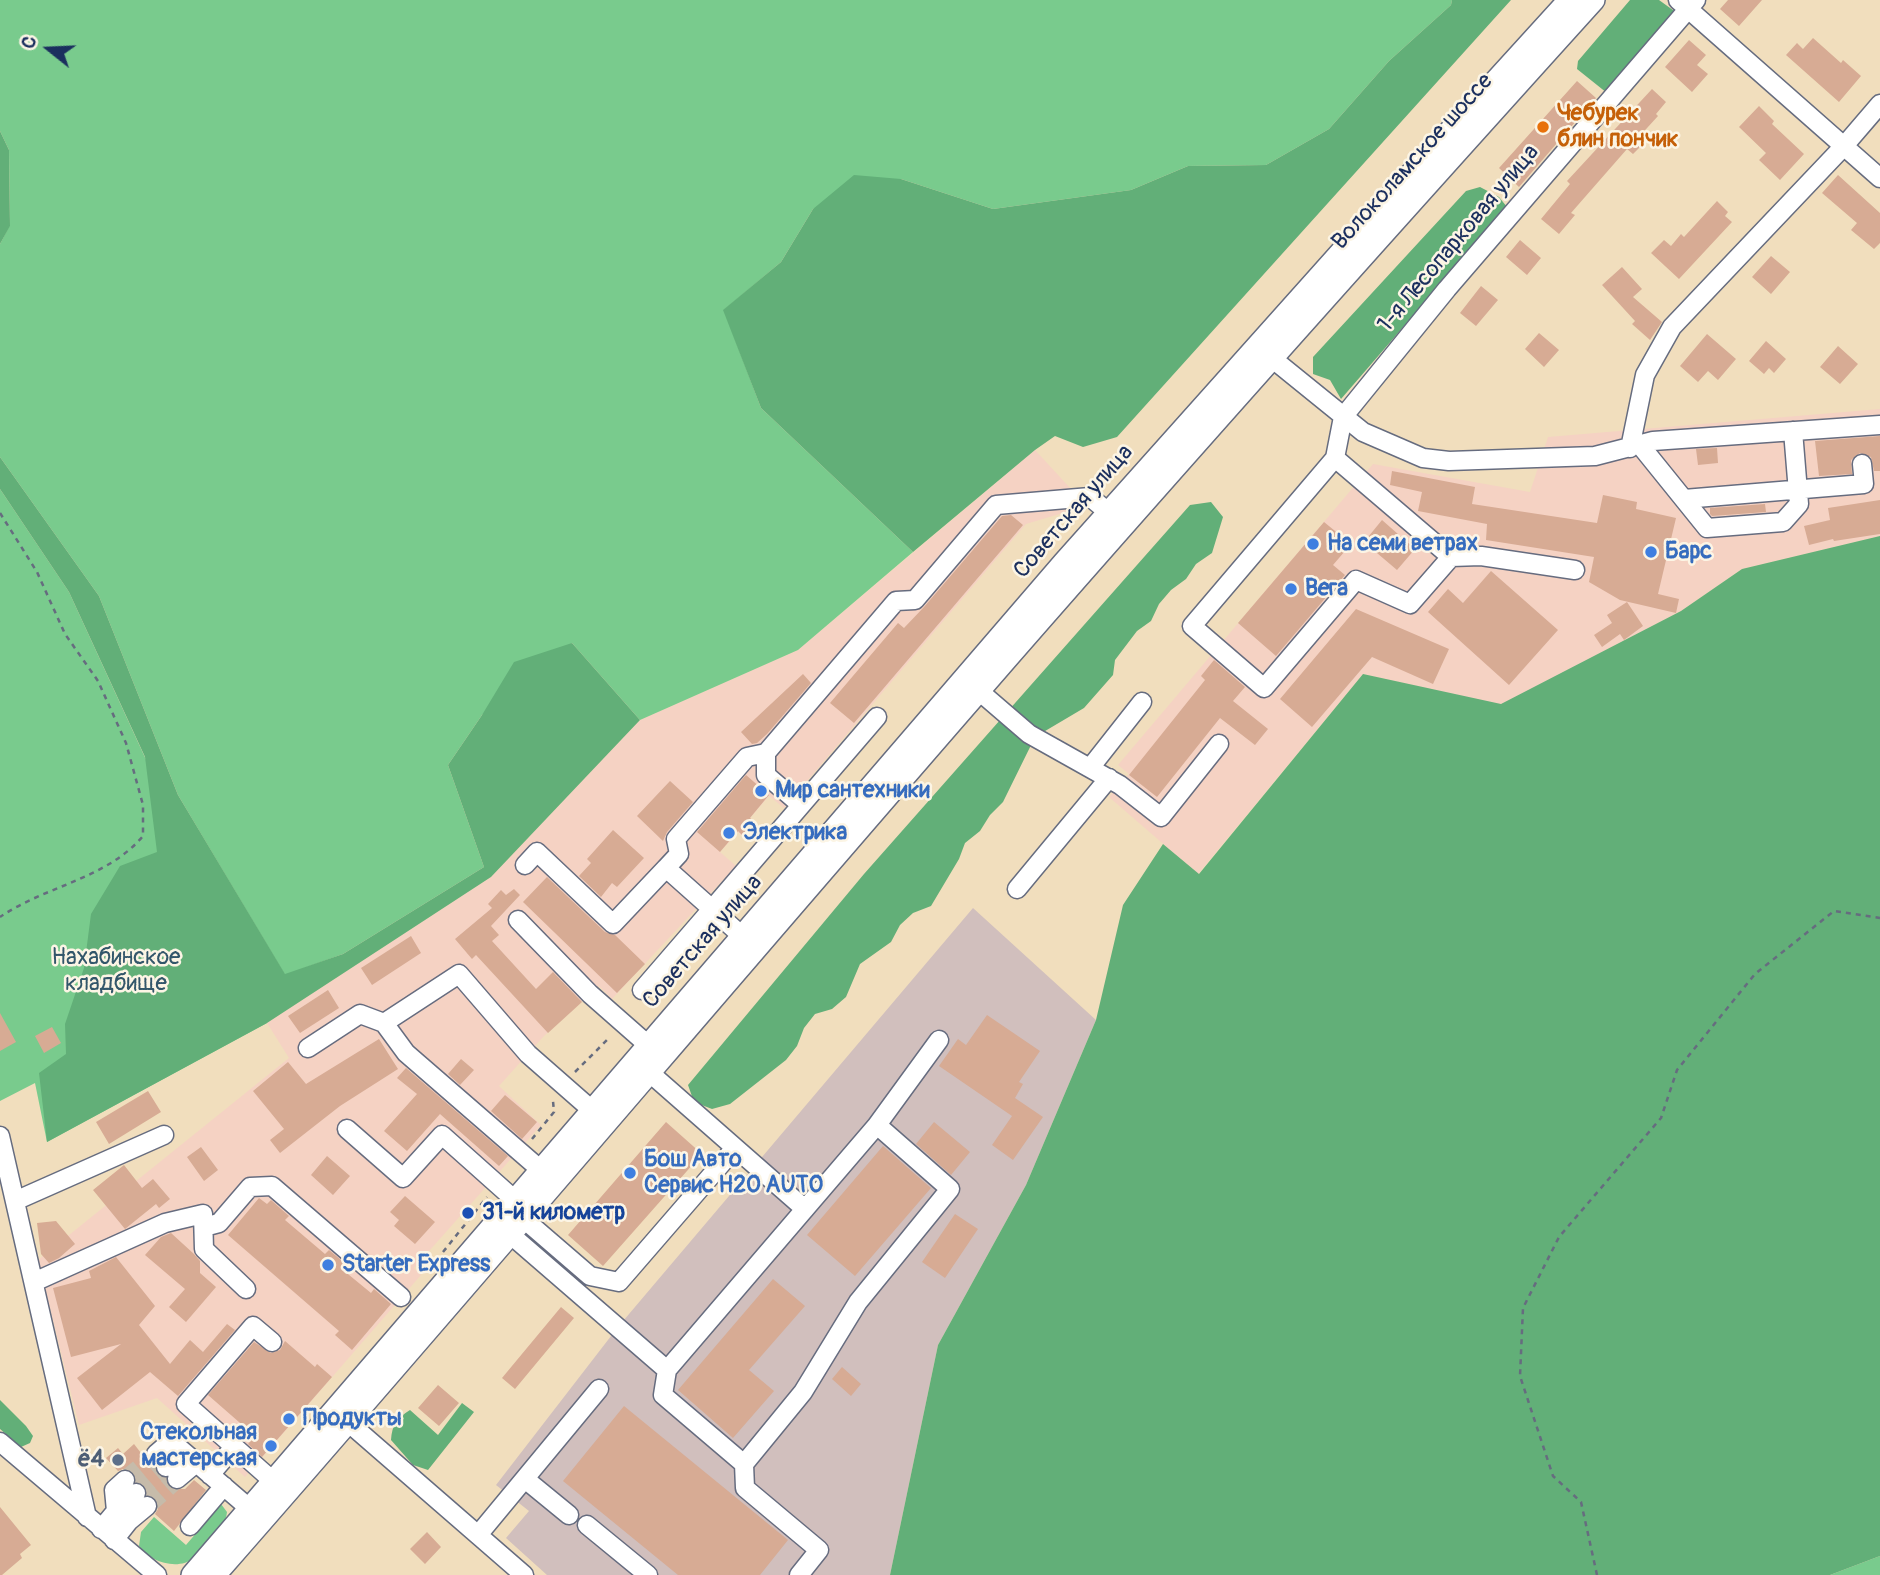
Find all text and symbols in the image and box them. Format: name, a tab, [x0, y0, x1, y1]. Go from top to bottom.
north arrow	[14, 14, 84, 84]
text: С	[16, 33, 42, 52]
street label: Волоколамское шоссе	[1327, 68, 1499, 256]
place label: Чебурек блин пончик	[1557, 100, 1678, 154]
marker: Чебурек блин пончик	[1535, 119, 1551, 135]
street label: 1-я Лесопарковая улица	[1372, 140, 1546, 338]
street label: Советская улица	[1008, 440, 1140, 584]
place label: На семи ветрах	[1327, 530, 1478, 558]
marker: На семи ветрах	[1305, 536, 1321, 552]
place label: Барс	[1665, 538, 1712, 566]
marker: Барс	[1643, 544, 1659, 560]
place label: Вега	[1305, 575, 1348, 603]
marker: Вега	[1283, 581, 1299, 597]
place label: Мир сантехники	[775, 777, 930, 805]
marker: Мир сантехники	[753, 783, 769, 799]
place label: Электрика	[743, 819, 847, 847]
marker: Электрика	[721, 825, 737, 841]
street label: Советская улица	[637, 870, 769, 1014]
park label: Нахабинское кладбище	[52, 944, 180, 998]
place label: Бош Авто Сервис H2O AUTO	[644, 1146, 823, 1200]
marker: Бош Авто Сервис H2O AUTO	[622, 1165, 638, 1181]
place label: 31-й километр	[482, 1199, 625, 1227]
marker: 31-й километр	[460, 1205, 476, 1221]
place label: Starter Express	[342, 1251, 490, 1279]
marker: Starter Express	[320, 1257, 336, 1273]
place label: Продукты	[303, 1405, 402, 1433]
marker: Продукты	[281, 1411, 297, 1427]
place label: Стекольная мастерская	[140, 1419, 257, 1473]
marker: Стекольная мастерская	[263, 1438, 279, 1454]
place label: ё4	[78, 1446, 104, 1474]
marker: ё4	[110, 1452, 126, 1468]

